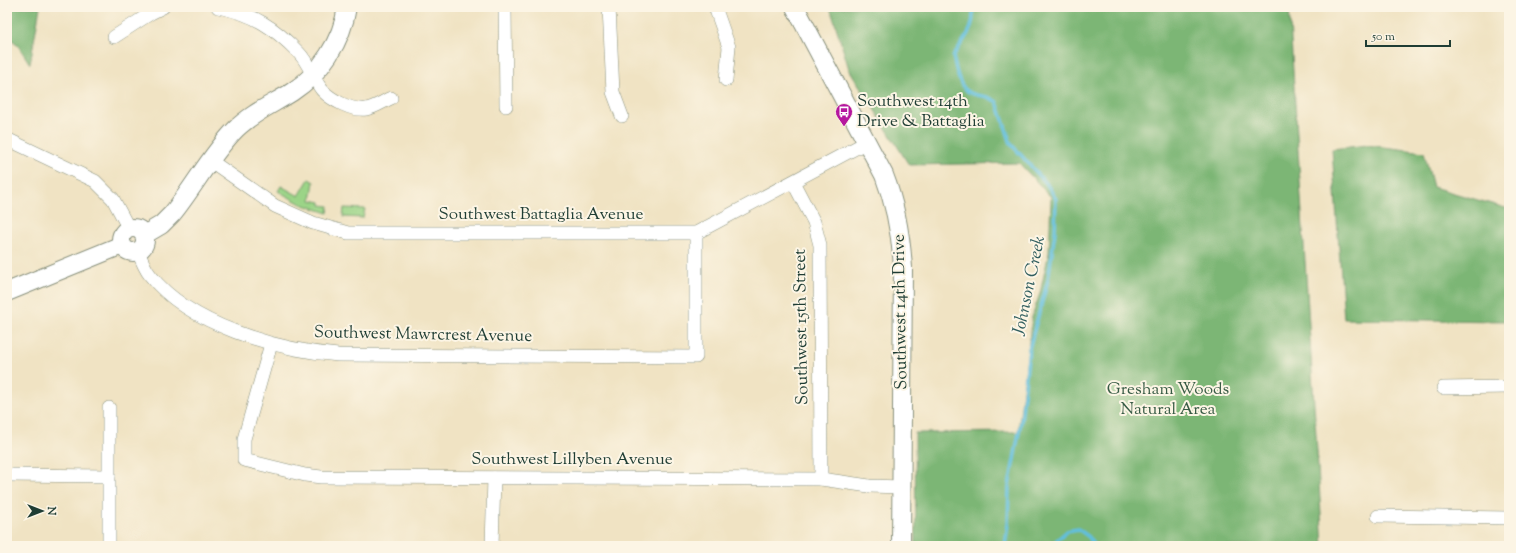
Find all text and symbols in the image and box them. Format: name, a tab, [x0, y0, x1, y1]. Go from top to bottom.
scale bar	[1366, 22, 1450, 48]
text: 50 m	[1371, 28, 1395, 46]
place label: Southwest 14th Drive & Battaglia	[857, 90, 985, 134]
bus stop icon: Southwest 14th Drive & Battaglia	[834, 102, 854, 127]
street label: Southwest Battaglia Avenue	[439, 203, 643, 227]
street label: Southwest 14th Drive	[888, 234, 914, 390]
water label: Johnson Creek	[1007, 234, 1053, 339]
street label: Southwest 15th Street	[789, 249, 815, 405]
street label: Southwest Mawrcrest Avenue	[314, 321, 532, 349]
park label: Gresham Woods Natural Area	[1107, 378, 1230, 422]
street label: Southwest Lillyben Avenue	[471, 448, 673, 472]
north arrow	[22, 491, 62, 531]
text: N	[43, 506, 59, 516]

